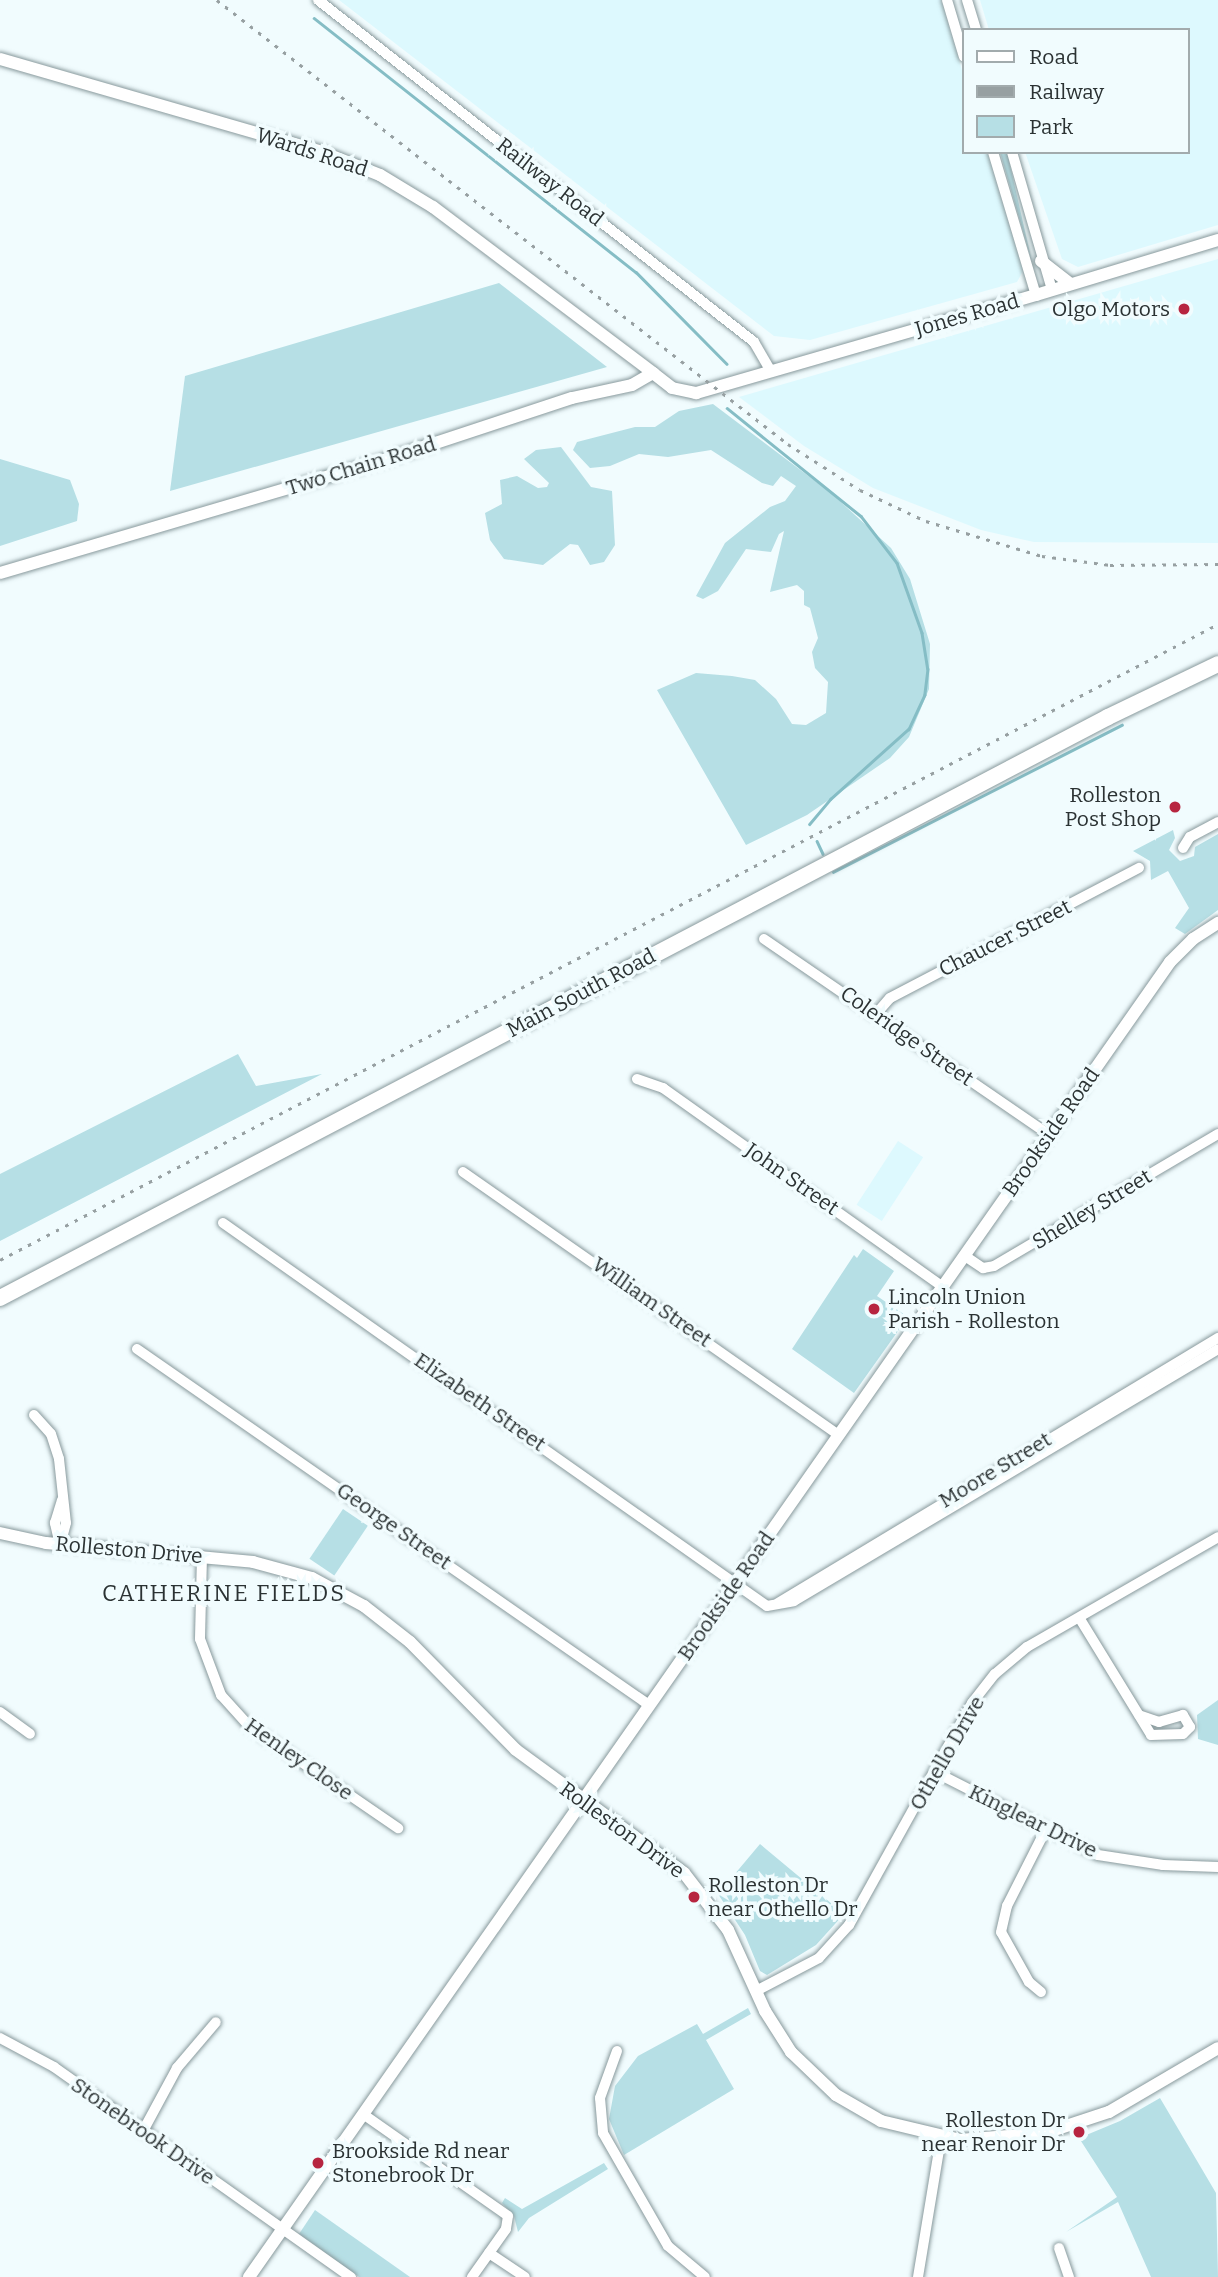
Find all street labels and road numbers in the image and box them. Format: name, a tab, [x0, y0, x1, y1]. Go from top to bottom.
street label: Wards Road	[253, 122, 371, 182]
street label: Railway Road	[491, 132, 609, 232]
street label: Jones Road	[912, 288, 1022, 342]
street label: Two Chain Road	[283, 431, 439, 501]
street label: Chaucer Street	[935, 894, 1075, 982]
street label: Main South Road	[502, 943, 660, 1043]
street label: Coleridge Street	[836, 981, 978, 1091]
street label: Brookside Road	[997, 1063, 1105, 1201]
street label: John Street	[740, 1138, 844, 1220]
street label: Shelley Street	[1028, 1163, 1156, 1255]
street label: William Street	[587, 1252, 717, 1352]
street label: Elizabeth Street	[409, 1347, 551, 1457]
street label: Moore Street	[934, 1427, 1056, 1513]
street label: George Street	[332, 1477, 456, 1575]
street label: Brookside Road	[672, 1527, 780, 1665]
street label: Rolleston Drive	[54, 1531, 204, 1569]
street label: Othello Drive	[904, 1691, 990, 1815]
street label: Henley Close	[240, 1713, 358, 1805]
street label: Rolleston Drive	[555, 1776, 689, 1884]
street label: Kinglear Drive	[965, 1779, 1101, 1863]
street label: Stonebrook Drive	[66, 2072, 220, 2190]

